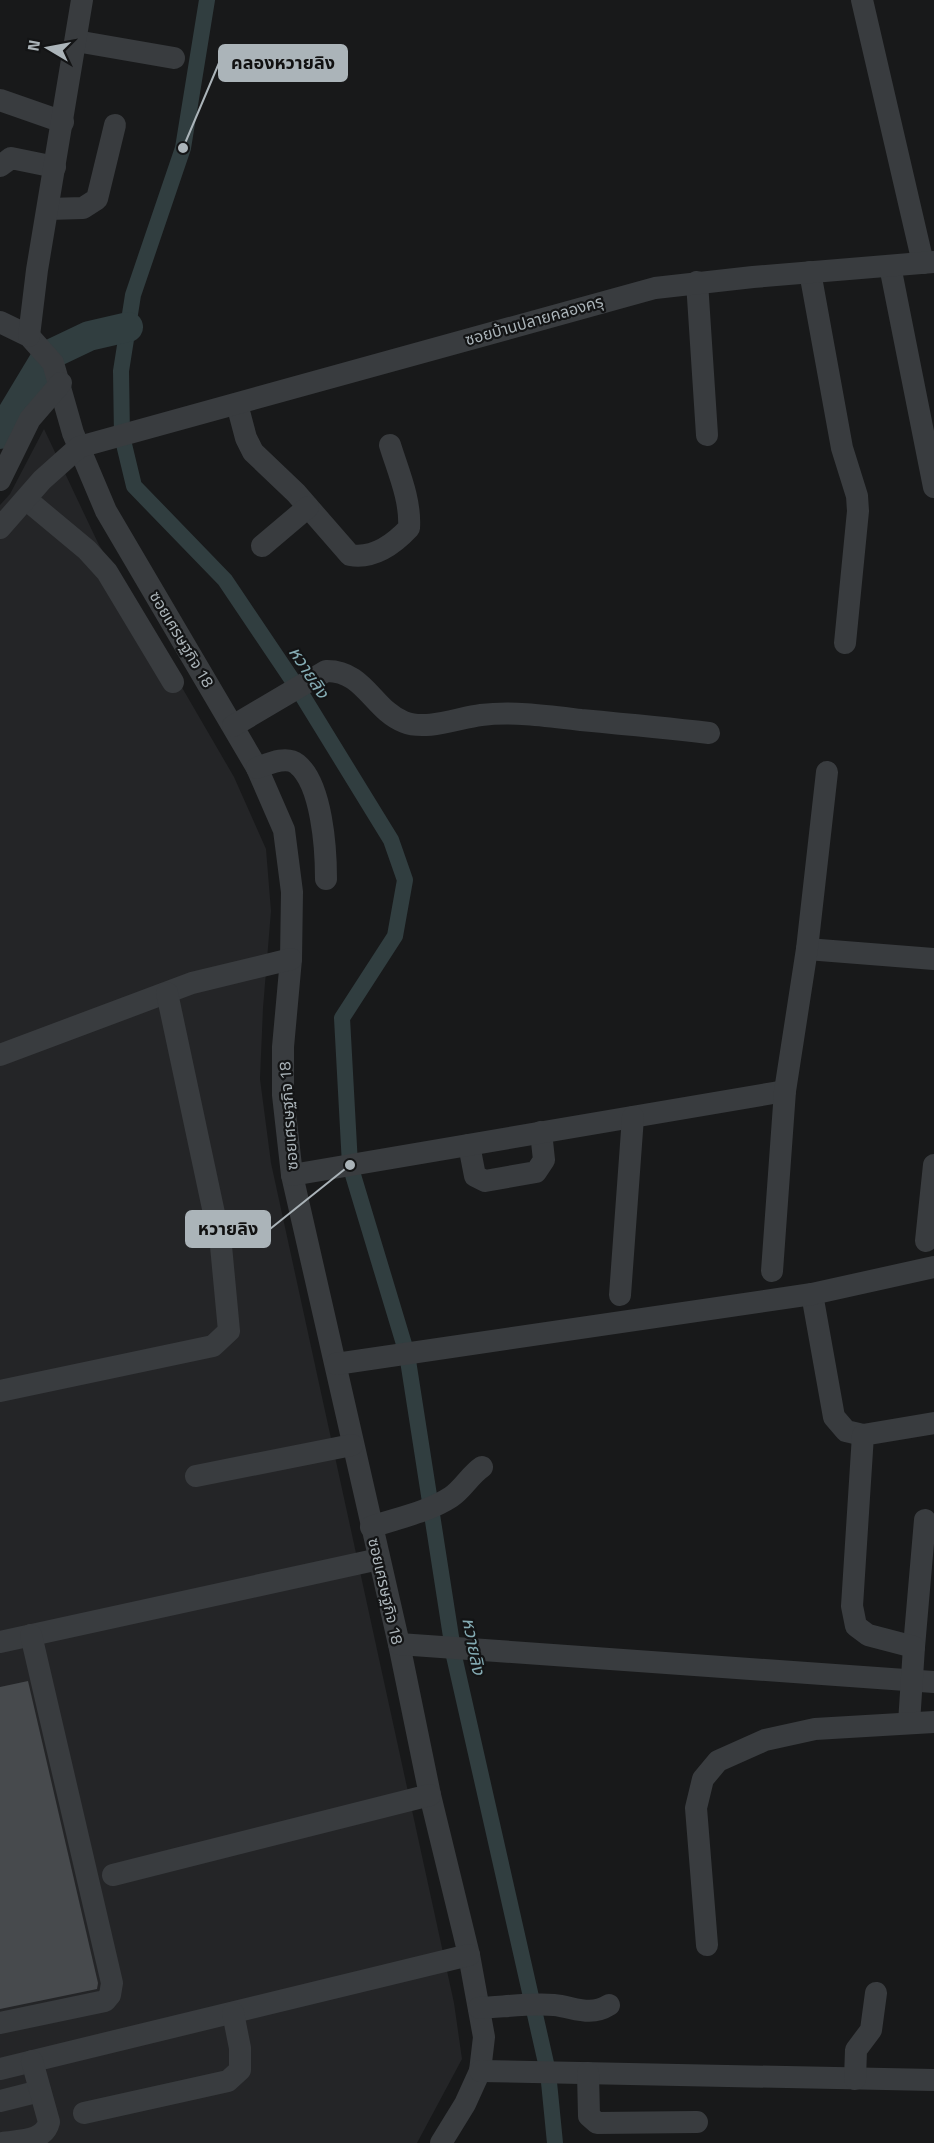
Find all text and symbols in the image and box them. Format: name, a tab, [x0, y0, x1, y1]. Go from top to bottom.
north arrow	[18, 18, 78, 78]
text: N	[20, 38, 46, 53]
callout: คลองหวายลิง	[219, 45, 347, 81]
text: คลองหวายลิง	[231, 49, 335, 76]
street label: ซอยบ้านปลายคลองครุ	[462, 289, 606, 351]
street label: ซอยเศรษฐกิจ 18	[144, 586, 220, 692]
water label: หวายลิง	[282, 641, 337, 705]
street label: ซอยเศรษฐกิจ 18	[272, 1061, 304, 1171]
callout: หวายลิง	[186, 1211, 270, 1247]
text: หวายลิง	[198, 1215, 258, 1242]
street label: ซอยเศรษฐกิจ 18	[362, 1535, 410, 1647]
water label: หวายลิง	[455, 1615, 493, 1678]

